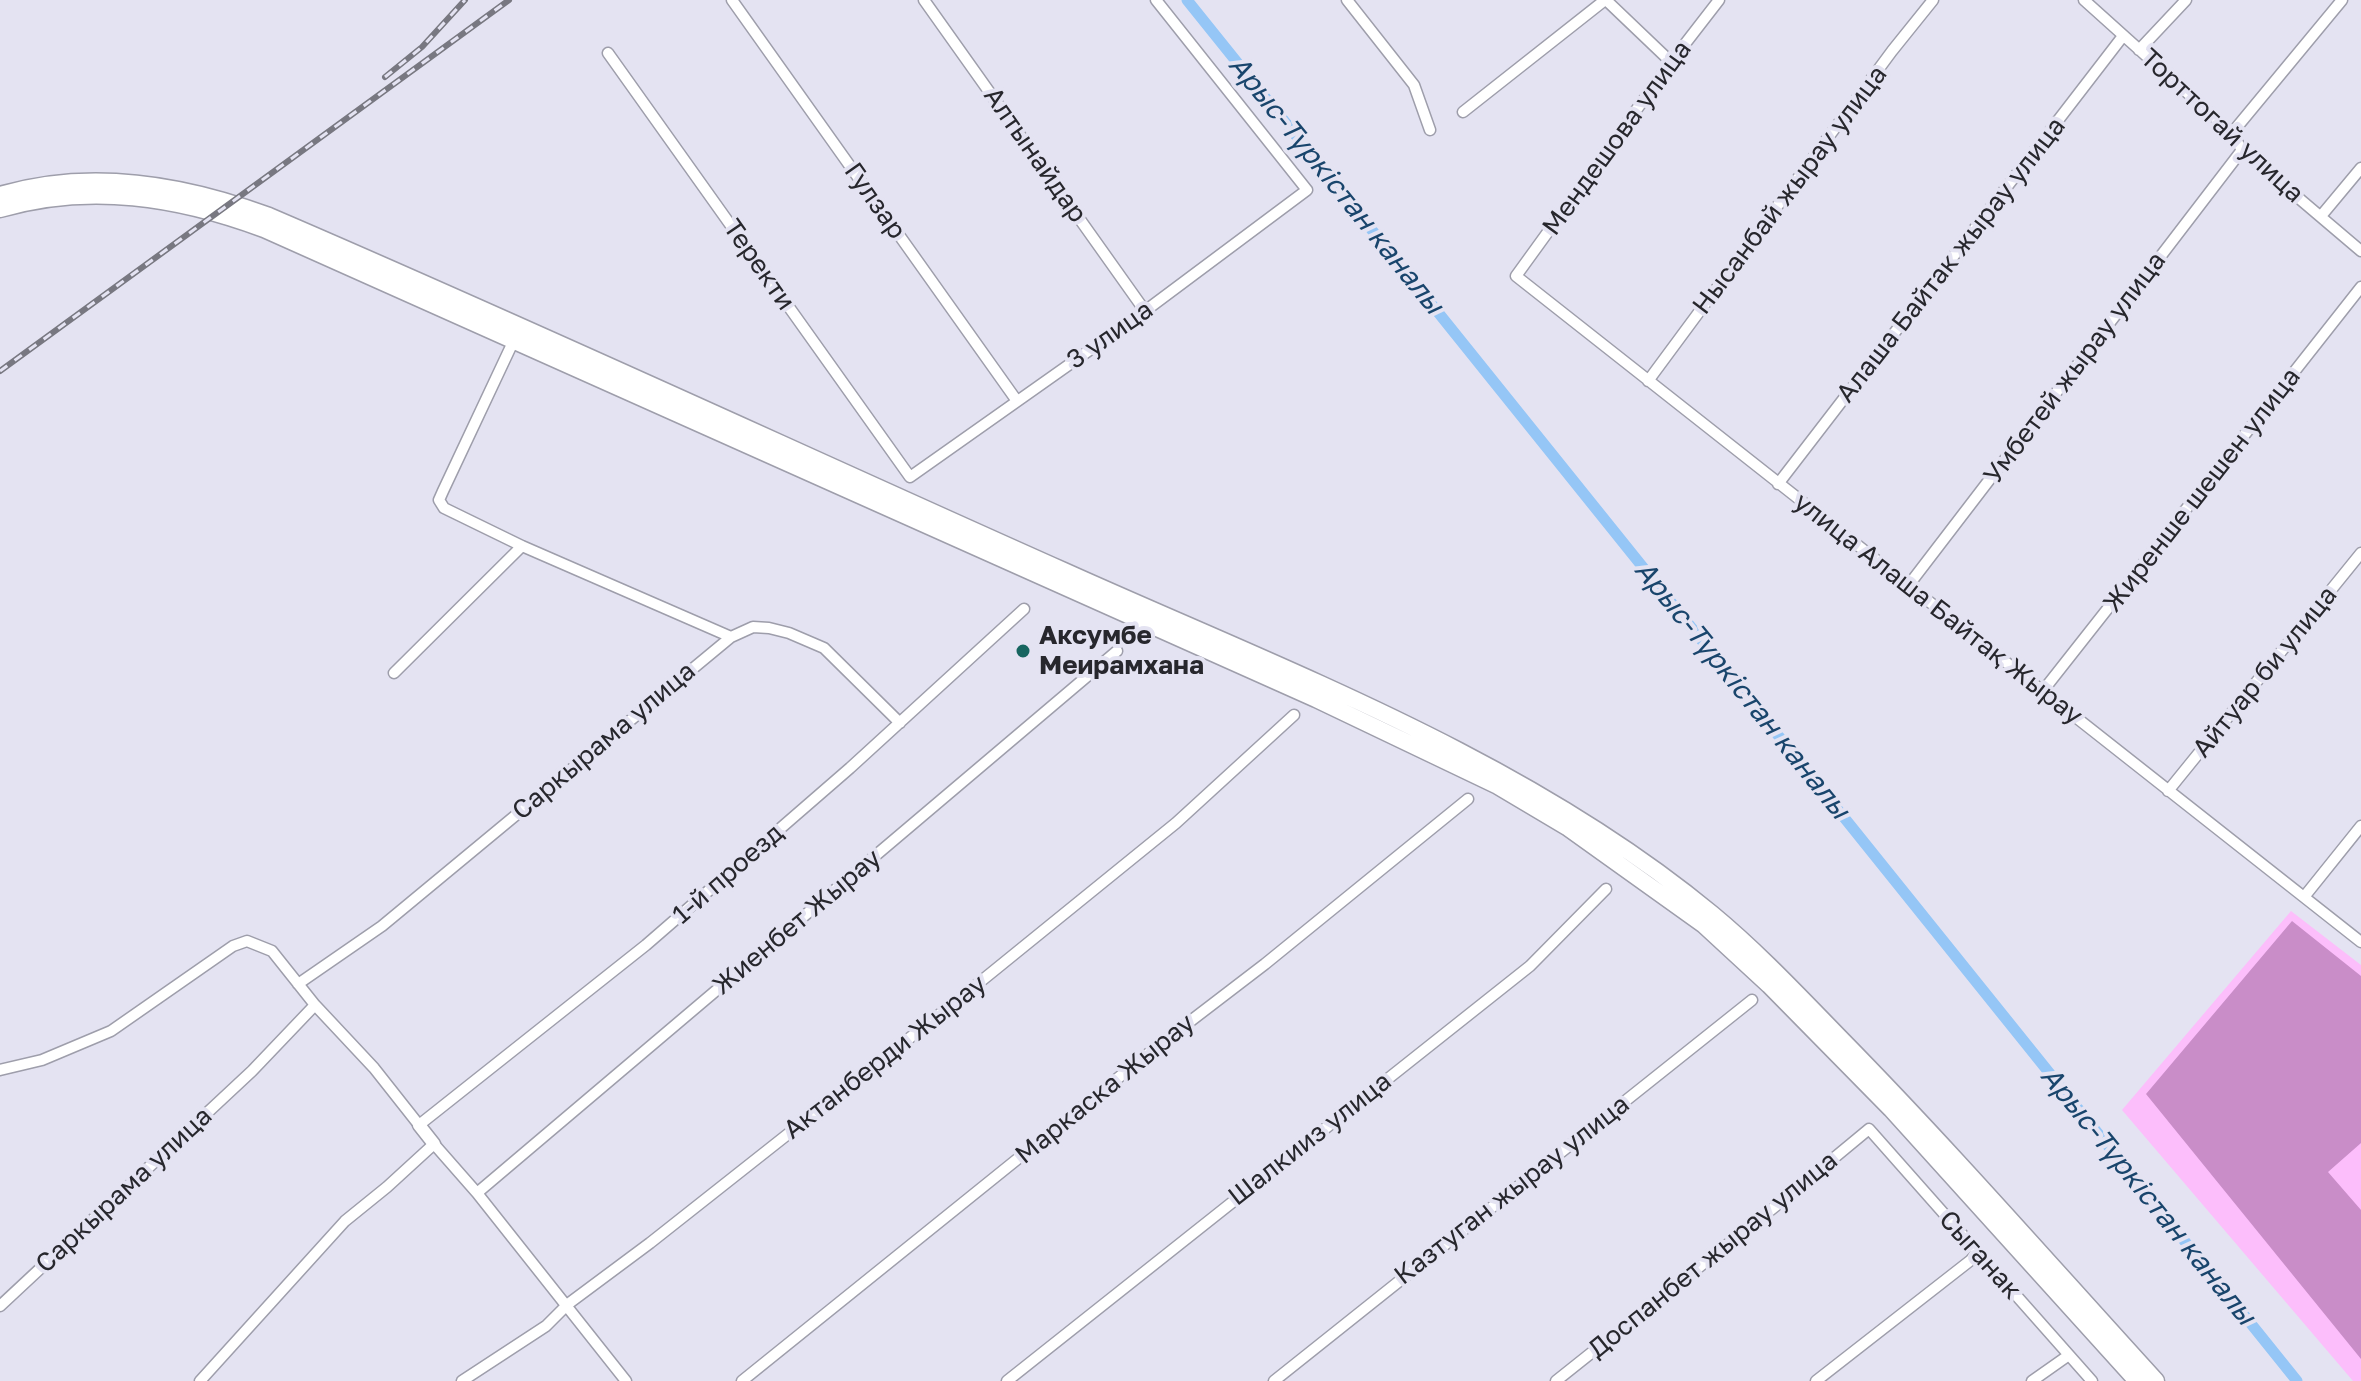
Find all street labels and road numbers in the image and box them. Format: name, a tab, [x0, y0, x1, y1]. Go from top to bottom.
street label: Мендешова улица	[1536, 35, 1698, 241]
street label: Торттогай улица	[2134, 43, 2310, 209]
street label: Нысанбай жырау улица	[1686, 60, 1894, 320]
street label: Алтынайдар	[977, 81, 1093, 229]
street label: Алаша Байтак жырау улица	[1830, 111, 2072, 409]
street label: Гулзар	[838, 157, 912, 245]
street label: Теректи	[717, 214, 801, 316]
street label: Умбетей жырау улица	[1978, 246, 2172, 490]
street label: 3 улица	[1061, 294, 1159, 376]
street label: Жиренше шешен улица	[2097, 362, 2307, 618]
street label: улица Алаша Байтақ Жырау	[1787, 487, 2089, 731]
street label: Айтуар би улица	[2186, 580, 2344, 764]
street label: Саркырама улица	[506, 655, 702, 827]
street label: 1-й проезд	[666, 817, 790, 931]
street label: Жиенбет Жырау	[707, 843, 887, 1001]
street label: Актанберди Жырау	[778, 968, 992, 1146]
street label: Маркаска Жырау	[1009, 1007, 1201, 1171]
street label: Шалкииз улица	[1222, 1066, 1398, 1212]
street label: Казтуган жырау улица	[1388, 1089, 1636, 1291]
street label: Саркырама улица	[30, 1100, 218, 1280]
street label: Доспанбет жырау улица	[1582, 1145, 1844, 1365]
street label: Сыганак	[1932, 1204, 2028, 1306]

